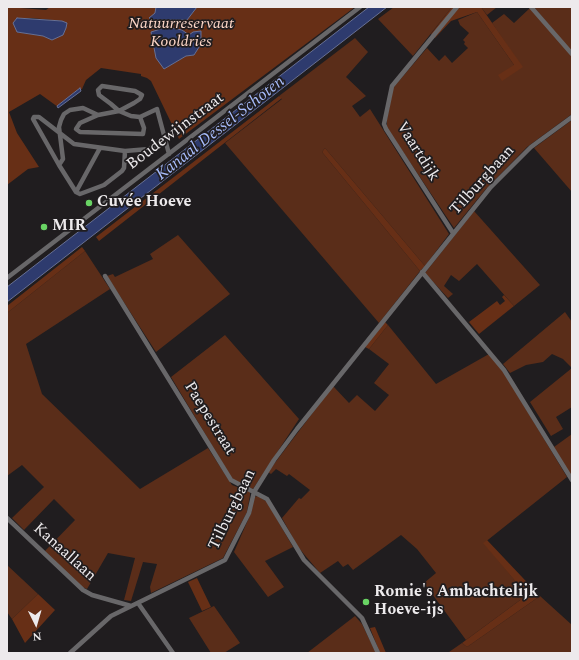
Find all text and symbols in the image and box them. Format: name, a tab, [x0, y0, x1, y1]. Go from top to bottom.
park label: Natuurreservaat Kooldries	[128, 15, 234, 53]
water label: Kanaal Dessel-Schoten	[152, 72, 290, 186]
street label: Boudewijnstraat	[124, 89, 228, 175]
street label: Vaartdijk	[391, 119, 443, 185]
street label: Tilburgbaan	[447, 142, 519, 220]
place label: Cuvée Hoeve	[97, 193, 192, 213]
marker: Cuvée Hoeve	[84, 198, 94, 208]
place label: MIR	[52, 217, 86, 237]
marker: MIR	[39, 222, 49, 232]
street label: Paepestraat	[179, 379, 239, 459]
street label: Tilburgbaan	[205, 466, 261, 554]
street label: Kanaallaan	[29, 520, 99, 586]
place label: Romie's Ambachtelijk Hoeve-ijs	[374, 583, 538, 621]
marker: Romie's Ambachtelijk Hoeve-ijs	[361, 597, 371, 607]
north arrow	[16, 604, 56, 644]
text: N	[32, 628, 42, 645]

